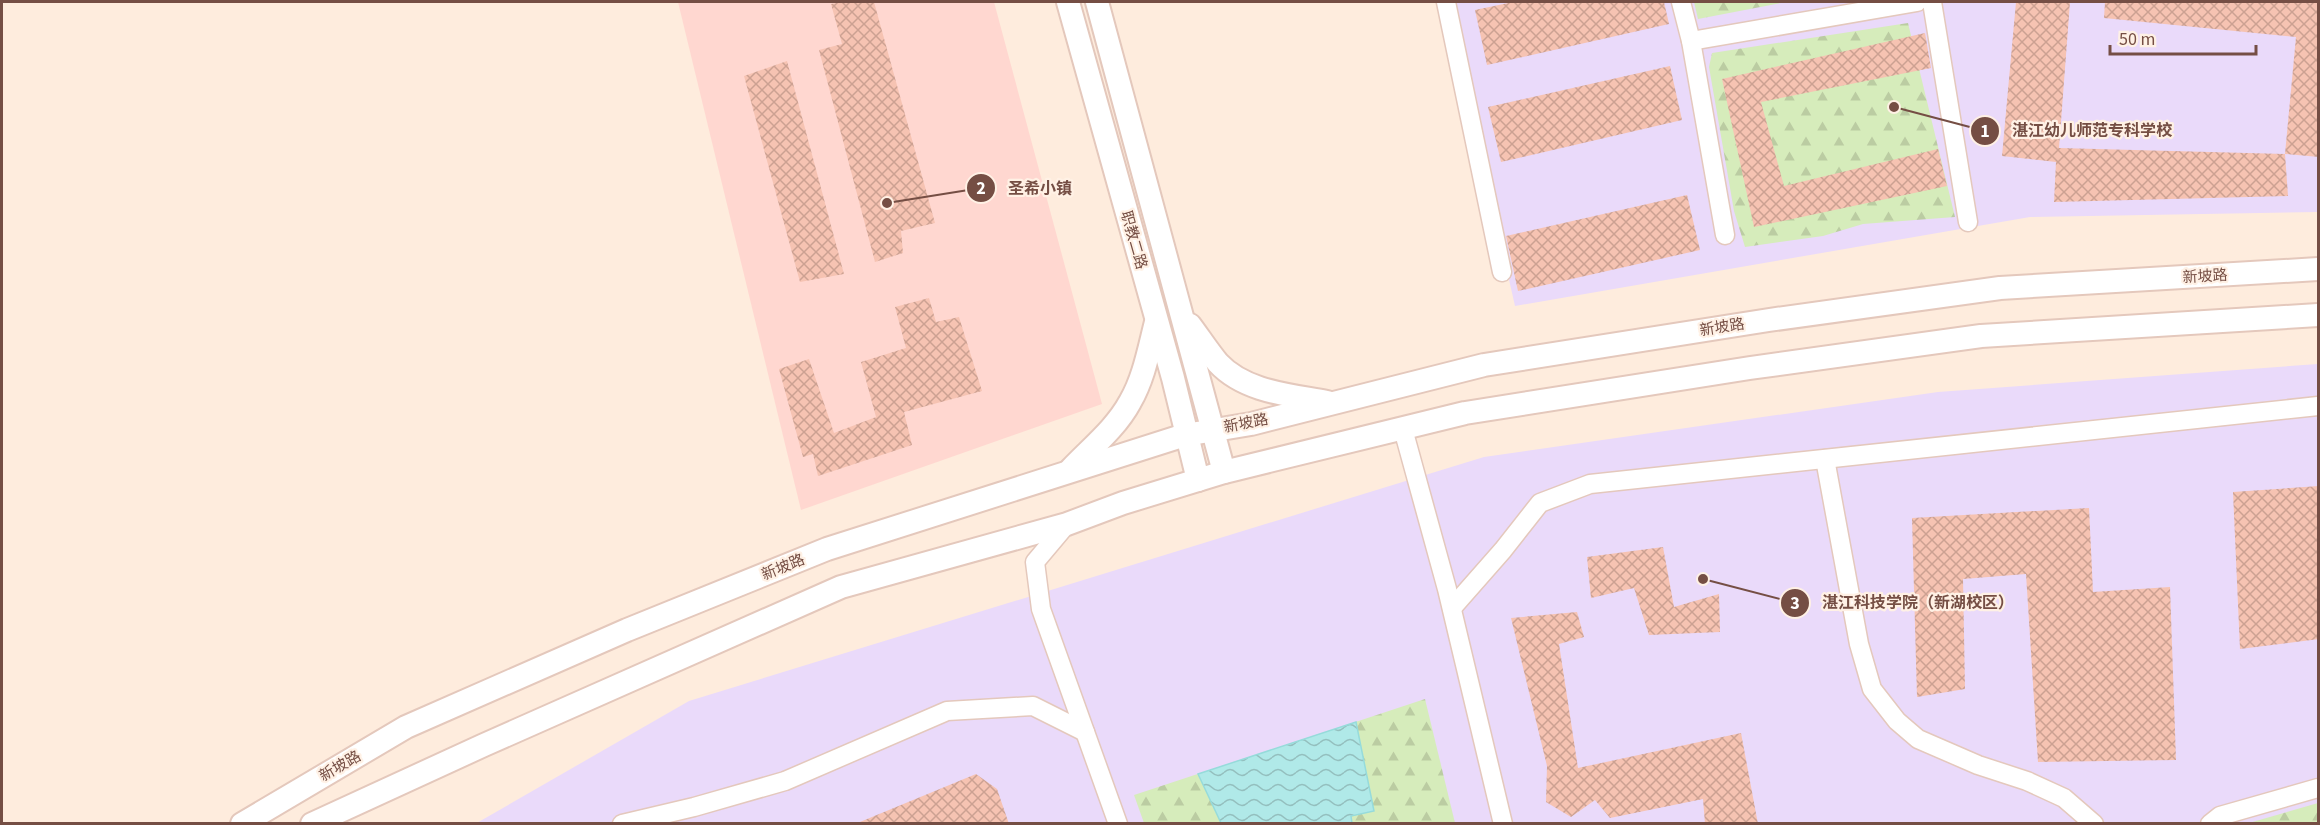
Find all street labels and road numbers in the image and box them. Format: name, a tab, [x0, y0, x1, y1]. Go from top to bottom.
street label: 职教二路	[1115, 208, 1152, 272]
street label: 新坡路	[2182, 265, 2228, 288]
street label: 新坡路	[1698, 314, 1746, 341]
street label: 新坡路	[1222, 409, 1270, 438]
street label: 新坡路	[758, 549, 808, 586]
street label: 新坡路	[316, 746, 365, 787]

